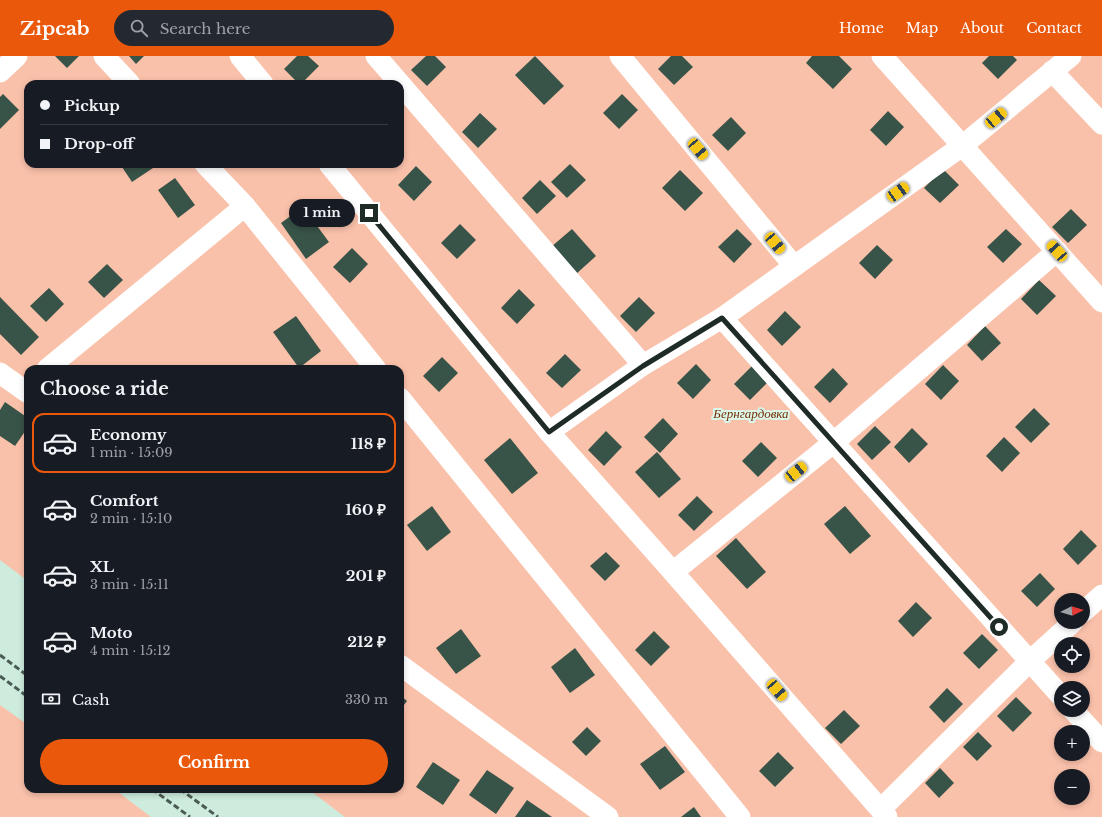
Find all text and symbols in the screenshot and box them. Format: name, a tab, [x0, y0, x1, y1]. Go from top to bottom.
search box	[114, 10, 394, 46]
text: Zipcab	[20, 17, 90, 40]
icon: search	[128, 17, 150, 39]
text: Search here	[160, 19, 250, 38]
text: Home	[839, 19, 884, 37]
text: Map	[906, 19, 938, 37]
text: About	[960, 19, 1004, 37]
text: Contact	[1026, 19, 1082, 37]
text: Pickup	[64, 96, 120, 115]
car	[983, 106, 1009, 130]
text: Drop-off	[64, 134, 134, 153]
car	[686, 136, 710, 162]
car	[885, 180, 911, 204]
callout: 1 min	[289, 199, 355, 227]
text: 1 min	[303, 204, 341, 221]
route end	[360, 204, 378, 222]
car	[763, 230, 787, 256]
car	[1045, 238, 1069, 264]
text: Choose a ride	[40, 378, 169, 400]
park label: Бернгардовка	[712, 405, 789, 422]
icon: car	[42, 425, 78, 461]
text: Economy	[90, 425, 167, 444]
text: 118 ₽	[351, 434, 386, 453]
text: 1 min · 15:09	[90, 444, 173, 461]
car	[783, 460, 809, 484]
icon: car	[42, 491, 78, 527]
text: Comfort	[90, 491, 158, 510]
text: 160 ₽	[345, 500, 386, 519]
text: 2 min · 15:10	[90, 510, 172, 527]
icon: car	[42, 557, 78, 593]
text: XL	[90, 557, 114, 576]
text: 201 ₽	[346, 566, 386, 585]
text: 3 min · 15:11	[90, 576, 169, 593]
north arrow	[1054, 593, 1090, 629]
map controls	[1054, 593, 1090, 805]
route start	[990, 618, 1008, 636]
icon: car	[42, 623, 78, 659]
text: Moto	[90, 623, 132, 642]
text: 212 ₽	[347, 632, 386, 651]
button: locate	[1054, 637, 1090, 673]
text: 4 min · 15:12	[90, 642, 171, 659]
car	[765, 677, 789, 703]
button: layers	[1054, 681, 1090, 717]
icon: cash	[40, 688, 62, 710]
text: Cash	[72, 690, 109, 709]
text: 330 m	[345, 691, 388, 708]
button: +	[1054, 725, 1090, 761]
button: Confirm	[40, 739, 388, 785]
button: −	[1054, 769, 1090, 805]

